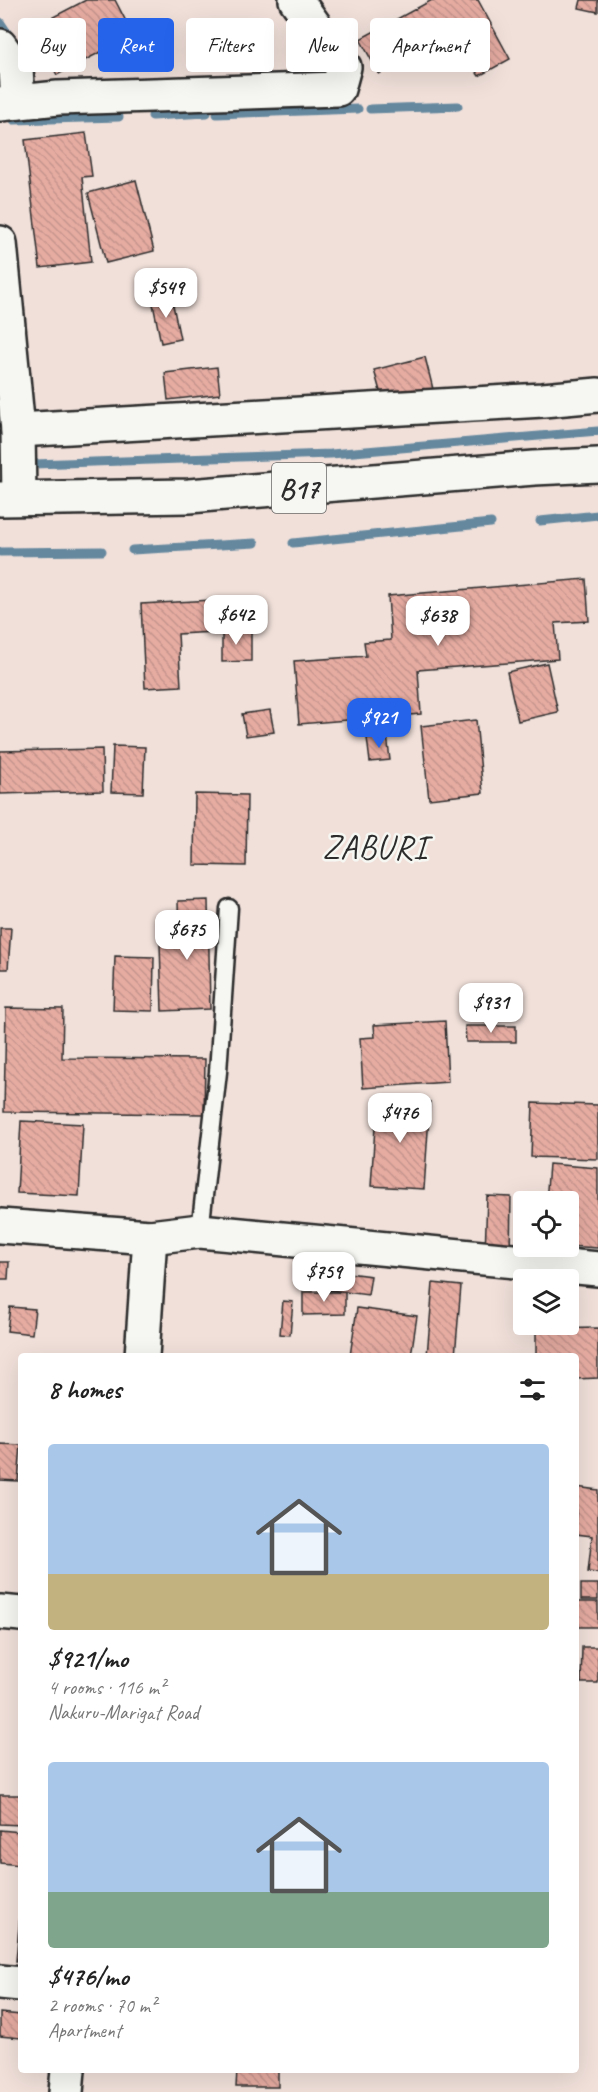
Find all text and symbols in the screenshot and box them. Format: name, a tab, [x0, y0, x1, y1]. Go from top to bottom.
chip: Buy	[18, 18, 86, 72]
chip: Rent	[98, 18, 174, 72]
chip: Filters	[186, 18, 274, 72]
chip: New	[286, 18, 358, 72]
chip: Apartment	[370, 18, 490, 72]
pin: $549	[130, 268, 202, 319]
text: $549	[148, 275, 184, 300]
road number: B17	[272, 463, 326, 513]
pin: $642	[200, 595, 272, 646]
pin: $638	[402, 596, 474, 647]
text: $642	[218, 602, 254, 627]
text: $638	[420, 603, 456, 628]
pin: $921	[343, 698, 415, 749]
text: $921	[361, 705, 397, 730]
district label: ZABURI	[322, 826, 433, 868]
pin: $675	[151, 910, 223, 961]
text: $675	[169, 917, 205, 942]
pin: $931	[455, 983, 527, 1034]
text: $931	[473, 990, 509, 1015]
pin: $476	[364, 1093, 436, 1144]
text: $476	[382, 1100, 418, 1125]
map controls	[513, 1191, 579, 1335]
button: locate	[513, 1191, 579, 1257]
pin: $759	[288, 1252, 360, 1303]
text: $759	[306, 1259, 342, 1284]
button: layers	[513, 1269, 579, 1335]
text: 8 homes	[48, 1373, 121, 1406]
icon: filters	[516, 1373, 549, 1406]
icon: home	[245, 1483, 353, 1591]
text: $921/mo	[48, 1642, 128, 1675]
text: 4 rooms · 116 m²	[48, 1675, 165, 1700]
text: Nakuru-Marigat Road	[48, 1700, 199, 1725]
icon: home	[245, 1801, 353, 1909]
text: $476/mo	[48, 1960, 129, 1993]
text: 2 rooms · 70 m²	[48, 1993, 156, 2018]
text: Apartment	[48, 2018, 121, 2043]

